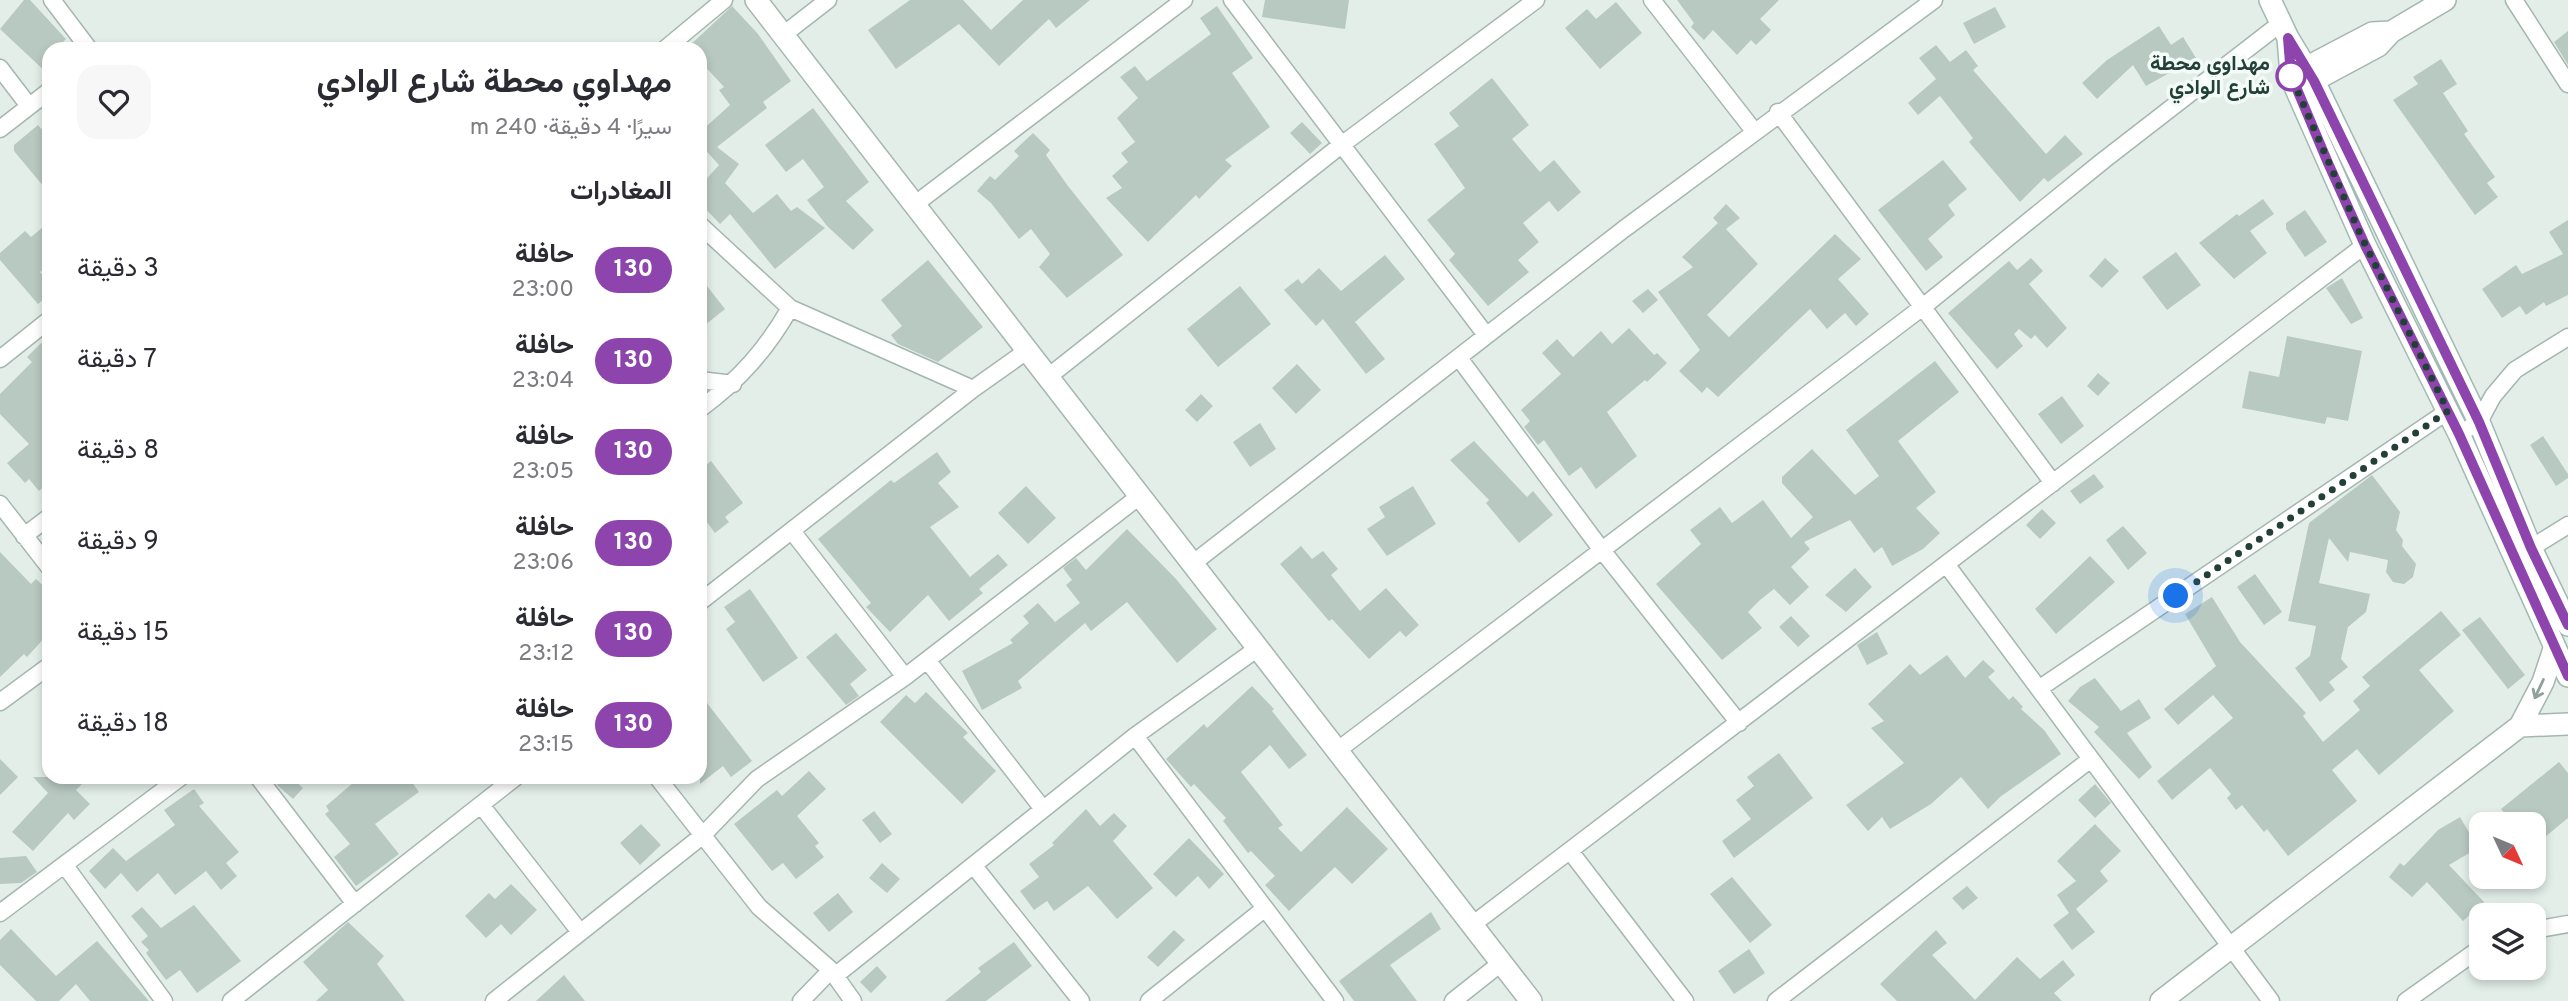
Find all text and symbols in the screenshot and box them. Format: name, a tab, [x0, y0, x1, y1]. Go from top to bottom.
place label: مهداوي محطة شارع الوادي	[2150, 51, 2270, 104]
marker: مهداوي محطة شارع الوادي	[2276, 61, 2306, 91]
text: مهداوي محطة شارع الوادي	[316, 63, 672, 105]
button: heart	[77, 65, 151, 139]
text: سيرًا · 4 دقيقة · 240 m	[470, 114, 672, 143]
text: المغادرات	[570, 176, 672, 209]
text: حافلة	[515, 239, 574, 272]
text: 3 دقيقة	[77, 253, 159, 286]
text: 130	[614, 255, 653, 285]
text: 23:00	[512, 276, 574, 305]
text: حافلة	[515, 330, 574, 363]
text: 7 دقيقة	[77, 344, 157, 377]
text: 130	[614, 346, 653, 376]
text: 23:04	[512, 367, 574, 396]
text: حافلة	[515, 421, 574, 454]
text: 8 دقيقة	[77, 435, 159, 468]
text: 130	[614, 437, 653, 467]
text: 23:05	[512, 458, 574, 487]
text: حافلة	[515, 512, 574, 545]
text: 9 دقيقة	[77, 526, 159, 559]
text: 130	[614, 528, 653, 558]
text: 23:06	[512, 549, 574, 578]
your location	[2158, 578, 2193, 613]
text: حافلة	[515, 603, 574, 636]
text: 15 دقيقة	[77, 617, 169, 650]
text: 130	[614, 619, 653, 649]
text: 23:12	[518, 640, 574, 669]
one-way arrow	[2532, 678, 2545, 699]
text: حافلة	[515, 694, 574, 727]
text: 18 دقيقة	[77, 708, 169, 741]
text: 130	[614, 710, 653, 740]
text: 23:15	[518, 731, 574, 760]
north arrow	[2469, 812, 2546, 889]
map controls	[2469, 812, 2546, 980]
button: layers	[2469, 903, 2546, 980]

